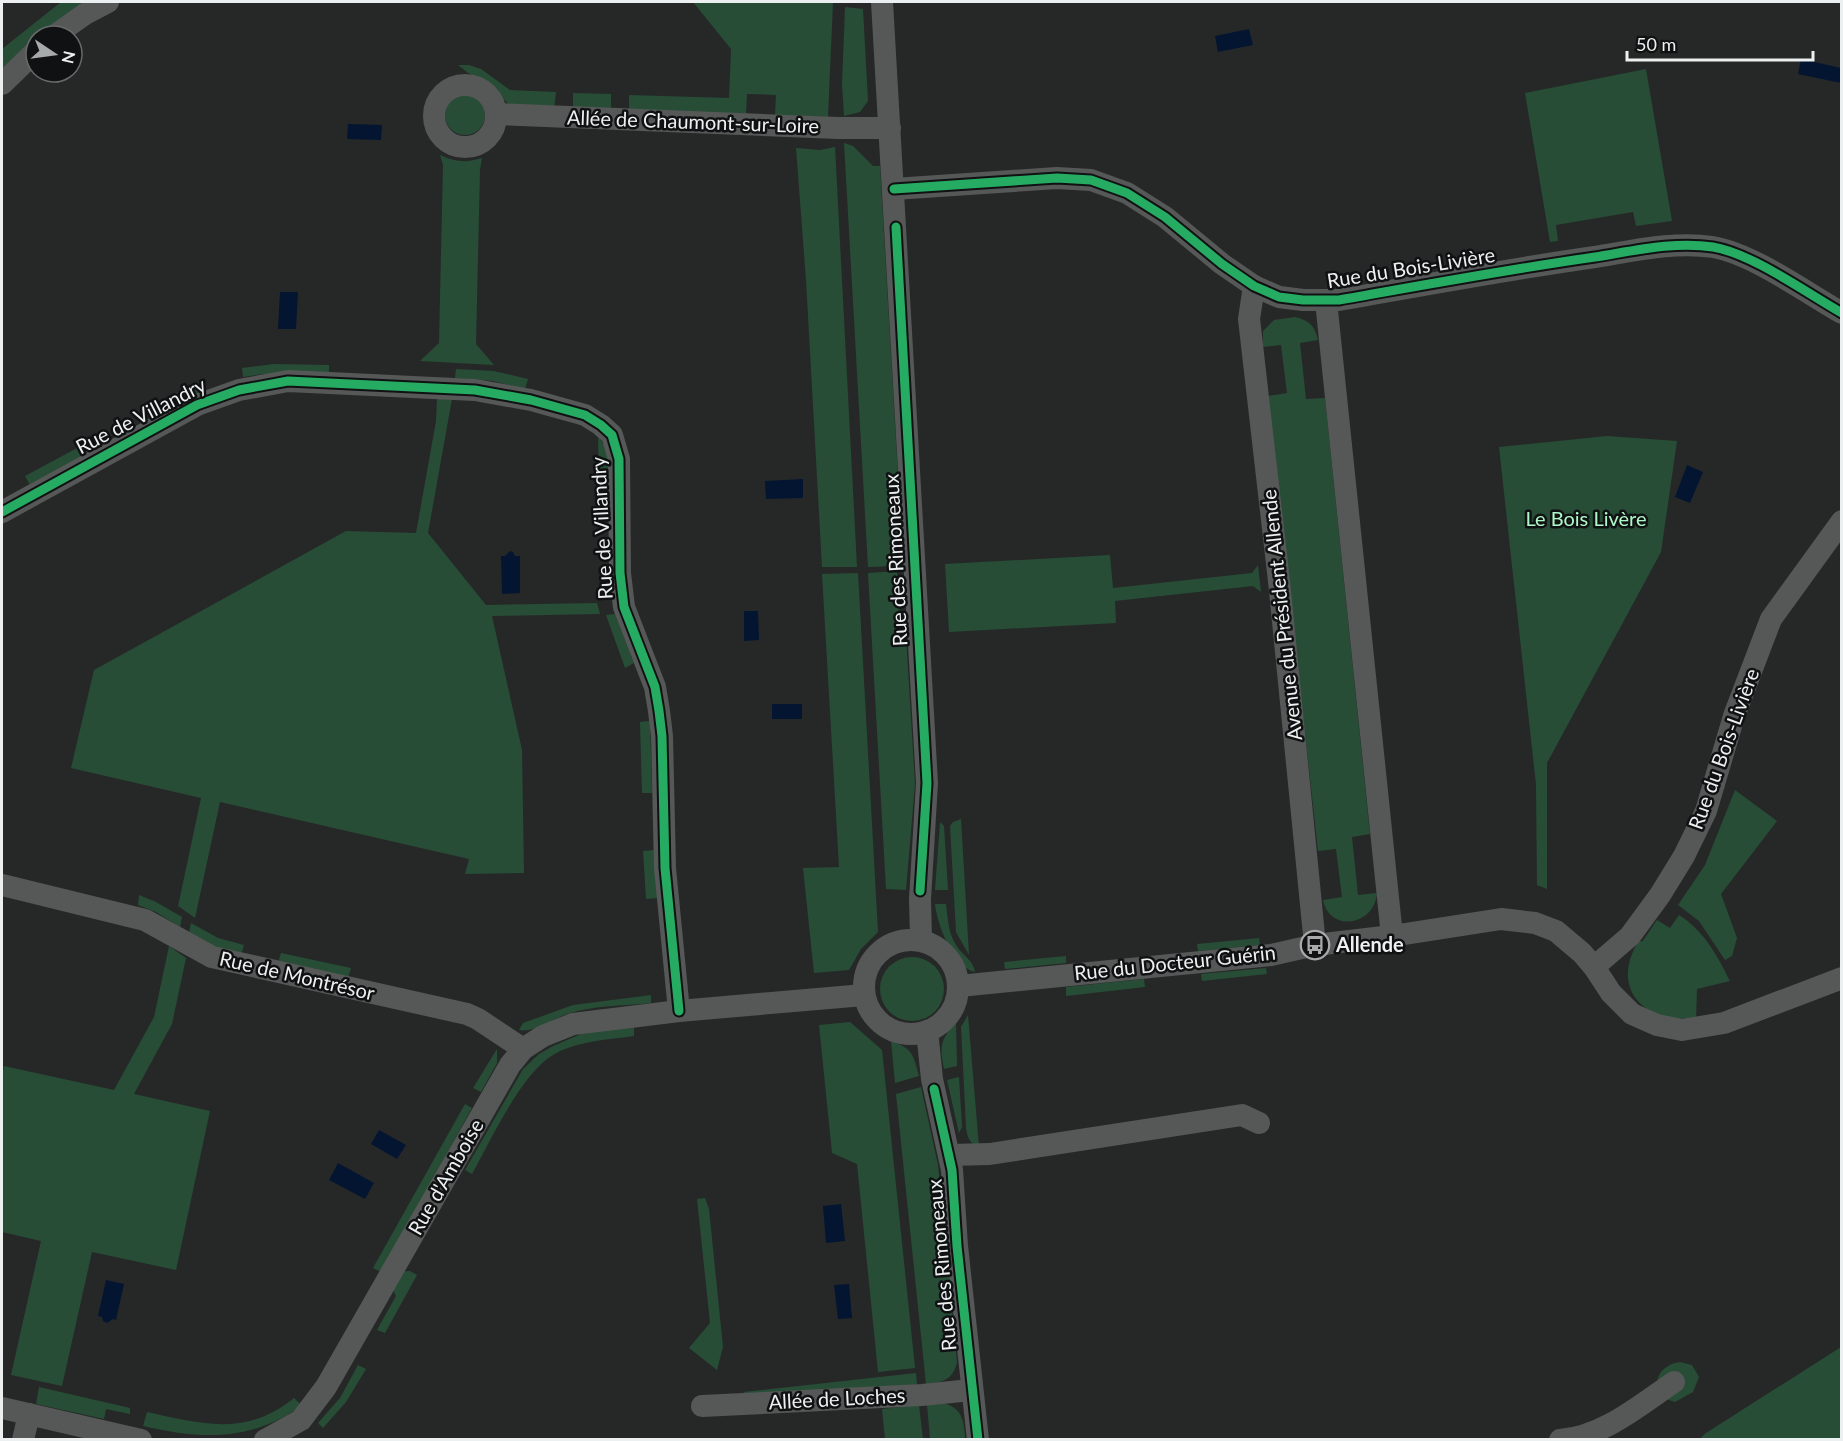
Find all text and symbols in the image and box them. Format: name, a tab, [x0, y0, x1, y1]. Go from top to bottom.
north arrow	[24, 24, 84, 84]
scale bar	[1627, 24, 1813, 62]
text: 50 m	[1636, 33, 1676, 55]
text: N	[58, 49, 80, 66]
street label: Allée de Chaumont-sur-Loire	[567, 105, 820, 137]
street label: Rue du Bois-Livière	[1325, 242, 1496, 292]
street label: Rue de Villandry	[71, 372, 210, 458]
street label: Rue de Villandry	[585, 455, 617, 600]
street label: Rue des Rimoneaux	[879, 473, 911, 647]
street label: Avenue du Président Allende	[1256, 488, 1306, 742]
park label: Le Bois Livère	[1525, 506, 1647, 530]
street label: Rue du Bois-Livière	[1683, 665, 1763, 832]
bus stop icon: Allende	[1299, 929, 1331, 961]
place label: Allende	[1335, 932, 1404, 956]
street label: Rue du Docteur Guérin	[1073, 939, 1277, 985]
street label: Rue de Montrésor	[217, 946, 378, 1005]
street label: Rue d'Amboise	[402, 1114, 488, 1239]
street label: Rue des Rimoneaux	[922, 1178, 960, 1352]
street label: Allée de Loches	[768, 1382, 906, 1414]

